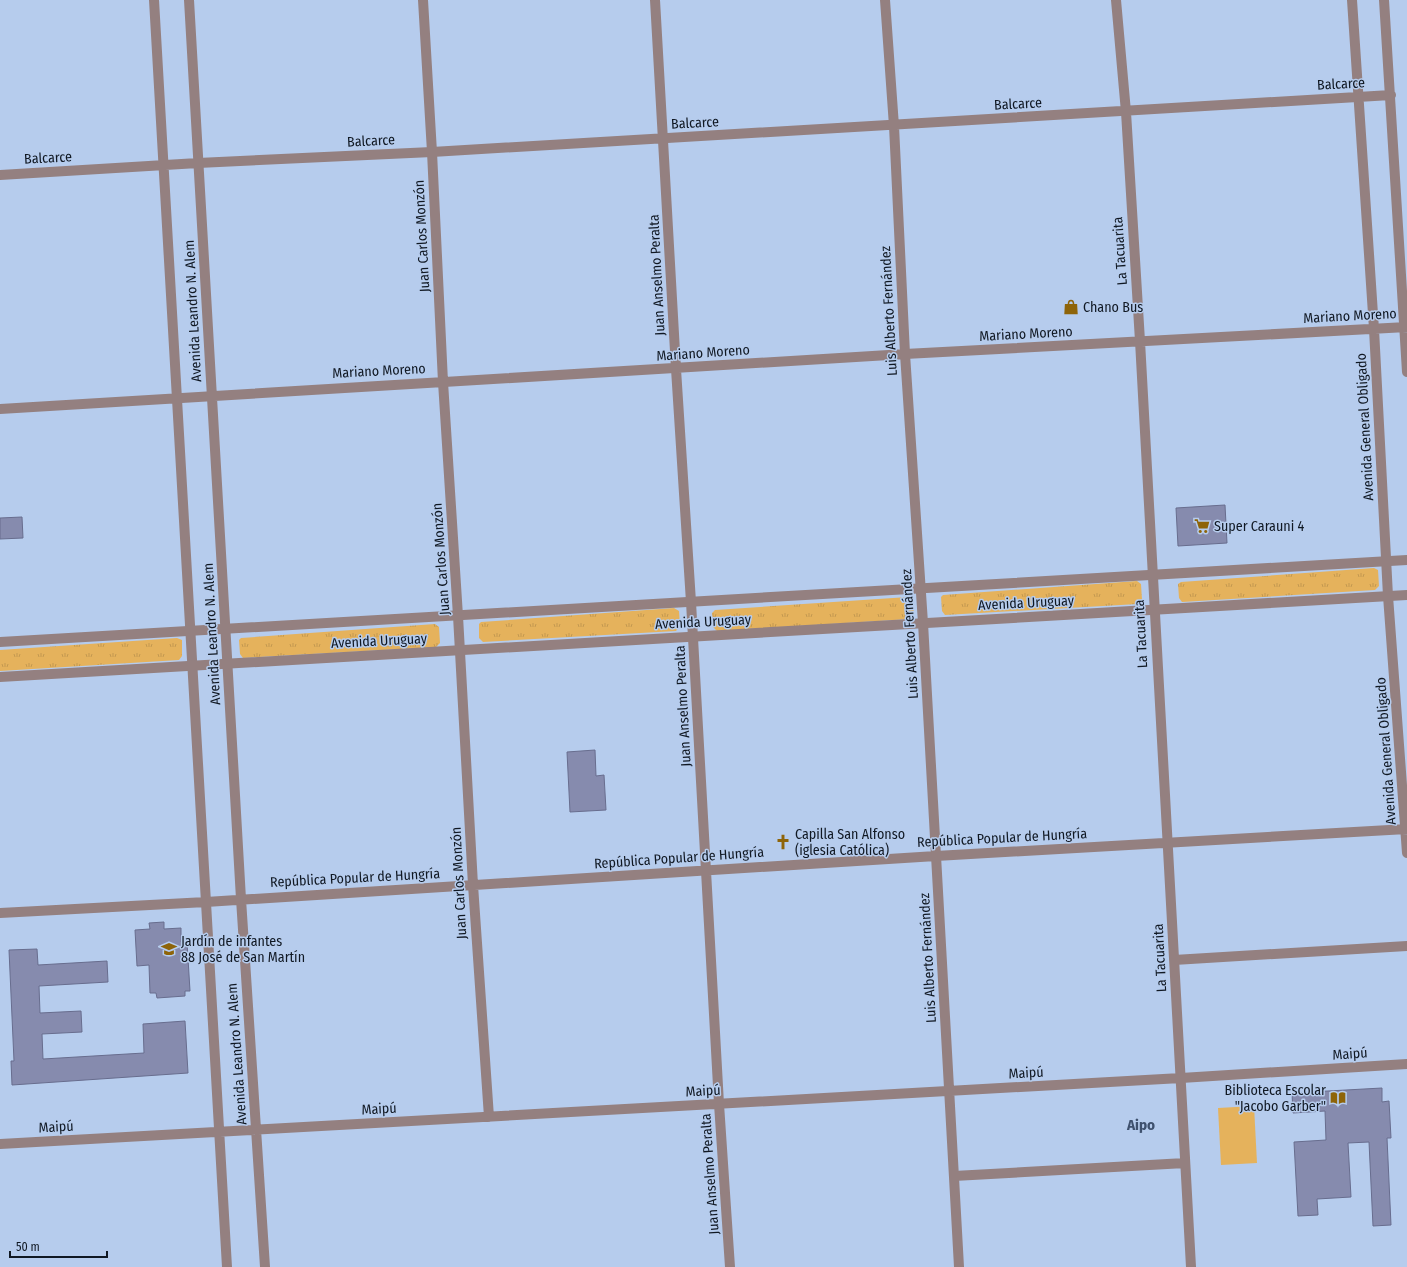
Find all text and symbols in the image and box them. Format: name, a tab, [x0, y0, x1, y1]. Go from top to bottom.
street label: Balcarce	[1317, 74, 1365, 94]
street label: Balcarce	[994, 94, 1042, 114]
street label: Balcarce	[671, 113, 719, 133]
street label: Balcarce	[347, 131, 395, 151]
street label: Balcarce	[24, 148, 72, 168]
street label: Juan Carlos Monzón	[411, 179, 433, 293]
street label: Juan Anselmo Peralta	[645, 214, 669, 336]
street label: La Tacuarita	[1109, 216, 1131, 286]
street label: Avenida Leandro N. Alem	[181, 240, 205, 382]
street label: Luis Alberto Fernández	[877, 245, 901, 377]
shop icon: Chano Bus	[1062, 298, 1080, 316]
place label: Chano Bus	[1083, 299, 1143, 316]
street label: Mariano Moreno	[1303, 305, 1397, 327]
street label: Mariano Moreno	[979, 323, 1073, 345]
street label: Mariano Moreno	[656, 341, 750, 365]
street label: Avenida General Obligado	[1353, 353, 1377, 501]
street label: Mariano Moreno	[332, 360, 426, 382]
street label: Juan Carlos Monzón	[429, 502, 453, 616]
supermarket icon: Super Carauni 4	[1193, 517, 1211, 535]
place label: Super Carauni 4	[1214, 518, 1304, 535]
street label: Avenida Leandro N. Alem	[200, 563, 224, 705]
street label: Luis Alberto Fernández	[898, 568, 922, 700]
street label: Avenida Uruguay	[978, 592, 1075, 614]
street label: La Tacuarita	[1131, 599, 1151, 669]
street label: Avenida Uruguay	[655, 611, 752, 633]
street label: Avenida Uruguay	[331, 630, 428, 652]
street label: Juan Anselmo Peralta	[671, 645, 695, 767]
street label: Avenida General Obligado	[1372, 677, 1400, 825]
street label: República Popular de Hungría	[917, 825, 1088, 851]
street label: Juan Carlos Monzón	[448, 826, 470, 940]
place label: Capilla San Alfonso (iglesia Católica)	[795, 826, 905, 859]
church icon: Capilla San Alfonso (iglesia Católica)	[774, 833, 792, 851]
street label: República Popular de Hungría	[593, 844, 765, 872]
street label: República Popular de Hungría	[270, 865, 441, 891]
street label: Luis Alberto Fernández	[916, 892, 940, 1024]
street label: La Tacuarita	[1150, 923, 1170, 993]
place label: Jardín de infantes 88 José de San Martín	[181, 933, 305, 966]
school or university icon: Jardín de infantes 88 José de San Martín	[160, 940, 178, 958]
street label: Avenida Leandro N. Alem	[224, 983, 250, 1125]
street label: Maipú	[1332, 1044, 1368, 1064]
street label: Maipú	[1008, 1064, 1044, 1082]
street label: Maipú	[685, 1082, 721, 1100]
place label: Biblioteca Escolar "Jacobo Garber"	[1225, 1082, 1326, 1115]
library icon: Biblioteca Escolar "Jacobo Garber"	[1329, 1089, 1347, 1107]
street label: Maipú	[361, 1100, 397, 1118]
street label: Juan Anselmo Peralta	[697, 1113, 723, 1235]
district label: Aipo	[1126, 1116, 1155, 1134]
street label: Maipú	[38, 1118, 74, 1136]
scale bar	[10, 1233, 107, 1259]
text: 50 m	[16, 1240, 40, 1254]

